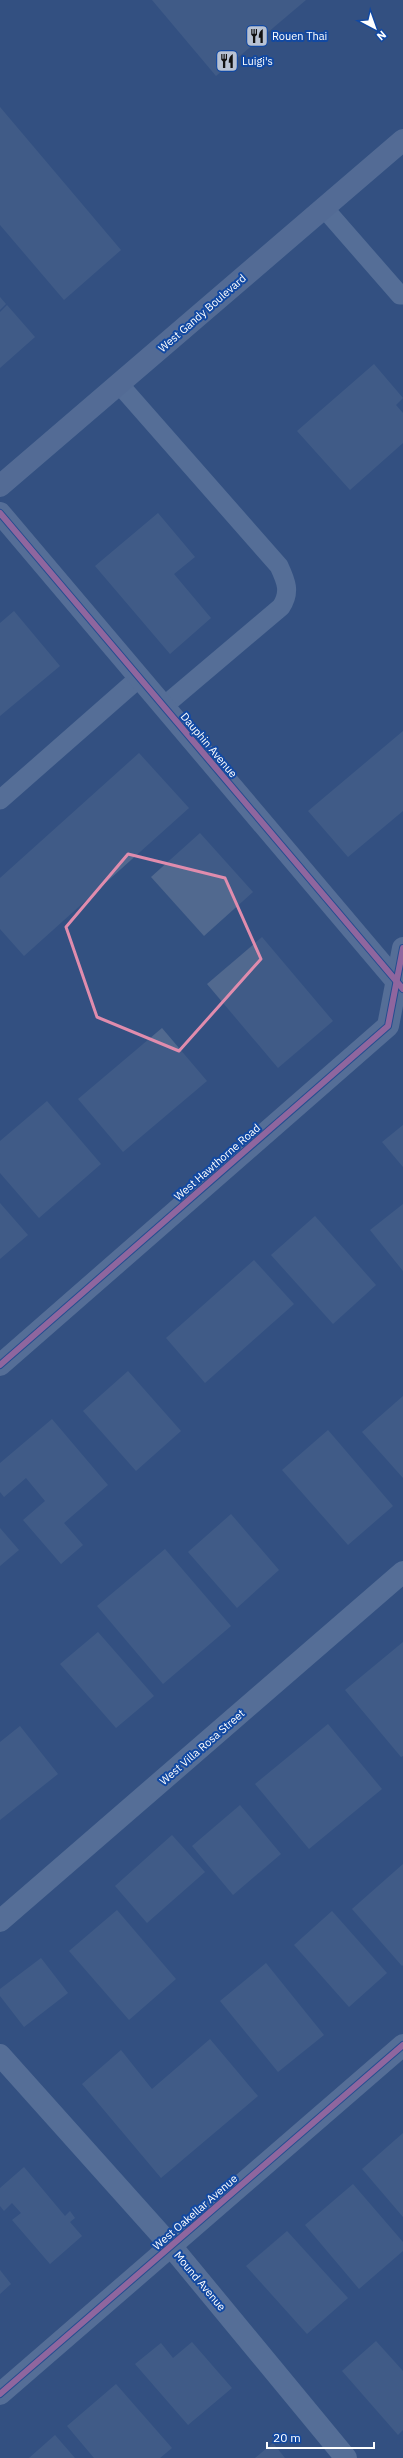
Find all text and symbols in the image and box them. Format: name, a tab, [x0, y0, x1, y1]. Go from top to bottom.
north arrow	[355, 8, 395, 48]
restaurant icon: Rouen Thai	[244, 23, 270, 49]
text: N	[374, 28, 389, 43]
place label: Rouen Thai	[272, 29, 327, 43]
restaurant icon: Luigi's	[214, 48, 240, 74]
place label: Luigi's	[242, 54, 273, 68]
street label: West Gandy Boulevard	[155, 271, 249, 355]
street label: Dauphin Avenue	[178, 710, 240, 780]
street label: West Hawthorne Road	[171, 1121, 263, 1203]
street label: West Villa Rosa Street	[157, 1706, 248, 1788]
street label: West Oakellar Avenue	[150, 2171, 240, 2253]
street label: Mound Avenue	[171, 2248, 229, 2314]
scale bar	[267, 2424, 374, 2450]
text: 20 m	[273, 2430, 301, 2445]

